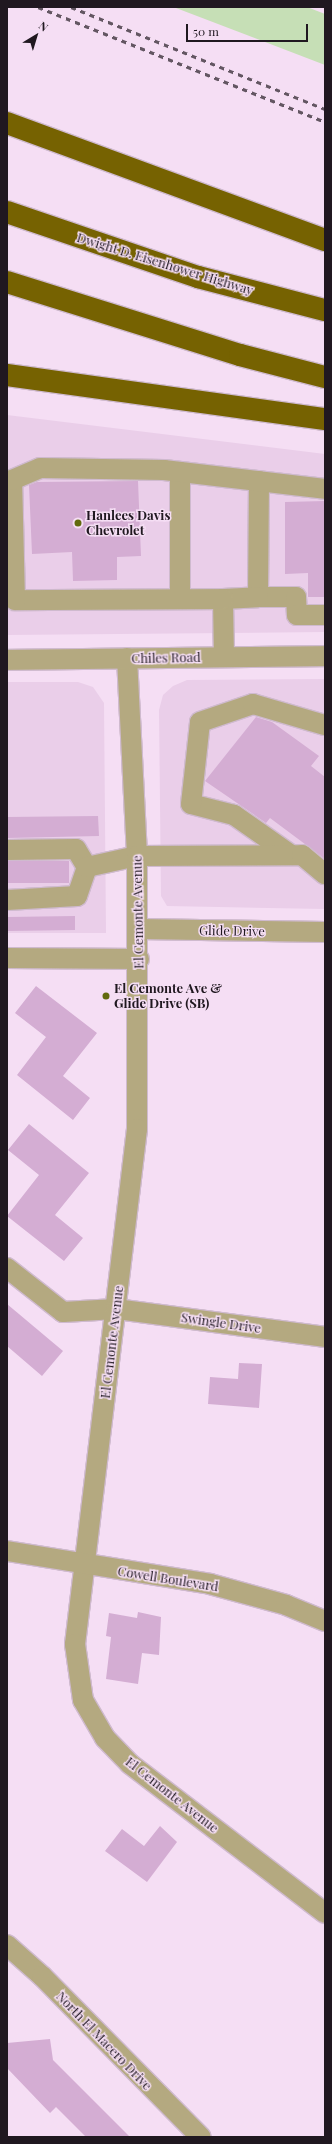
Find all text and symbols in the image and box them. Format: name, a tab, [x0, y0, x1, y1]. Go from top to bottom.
north arrow	[16, 16, 56, 56]
scale bar	[188, 16, 310, 42]
text: N	[36, 18, 51, 35]
text: 50 m	[193, 23, 219, 39]
street label: Dwight D. Eisenhower Highway	[75, 230, 255, 298]
place label: Hanlees Davis Chevrolet	[86, 508, 170, 539]
marker: Hanlees Davis Chevrolet	[73, 518, 83, 528]
street label: Chiles Road	[131, 650, 201, 666]
street label: El Cemonte Avenue	[129, 855, 147, 969]
street label: Glide Drive	[199, 923, 265, 939]
place label: El Cemonte Ave & Glide Drive (SB)	[114, 981, 222, 1012]
marker: El Cemonte Ave & Glide Drive (SB)	[101, 991, 111, 1001]
street label: El Cemonte Avenue	[97, 1284, 127, 1400]
street label: Swingle Drive	[180, 1310, 262, 1336]
street label: Cowell Boulevard	[116, 1563, 220, 1595]
street label: El Cemonte Avenue	[122, 1754, 222, 1836]
street label: North El Macero Drive	[53, 1989, 155, 2093]

